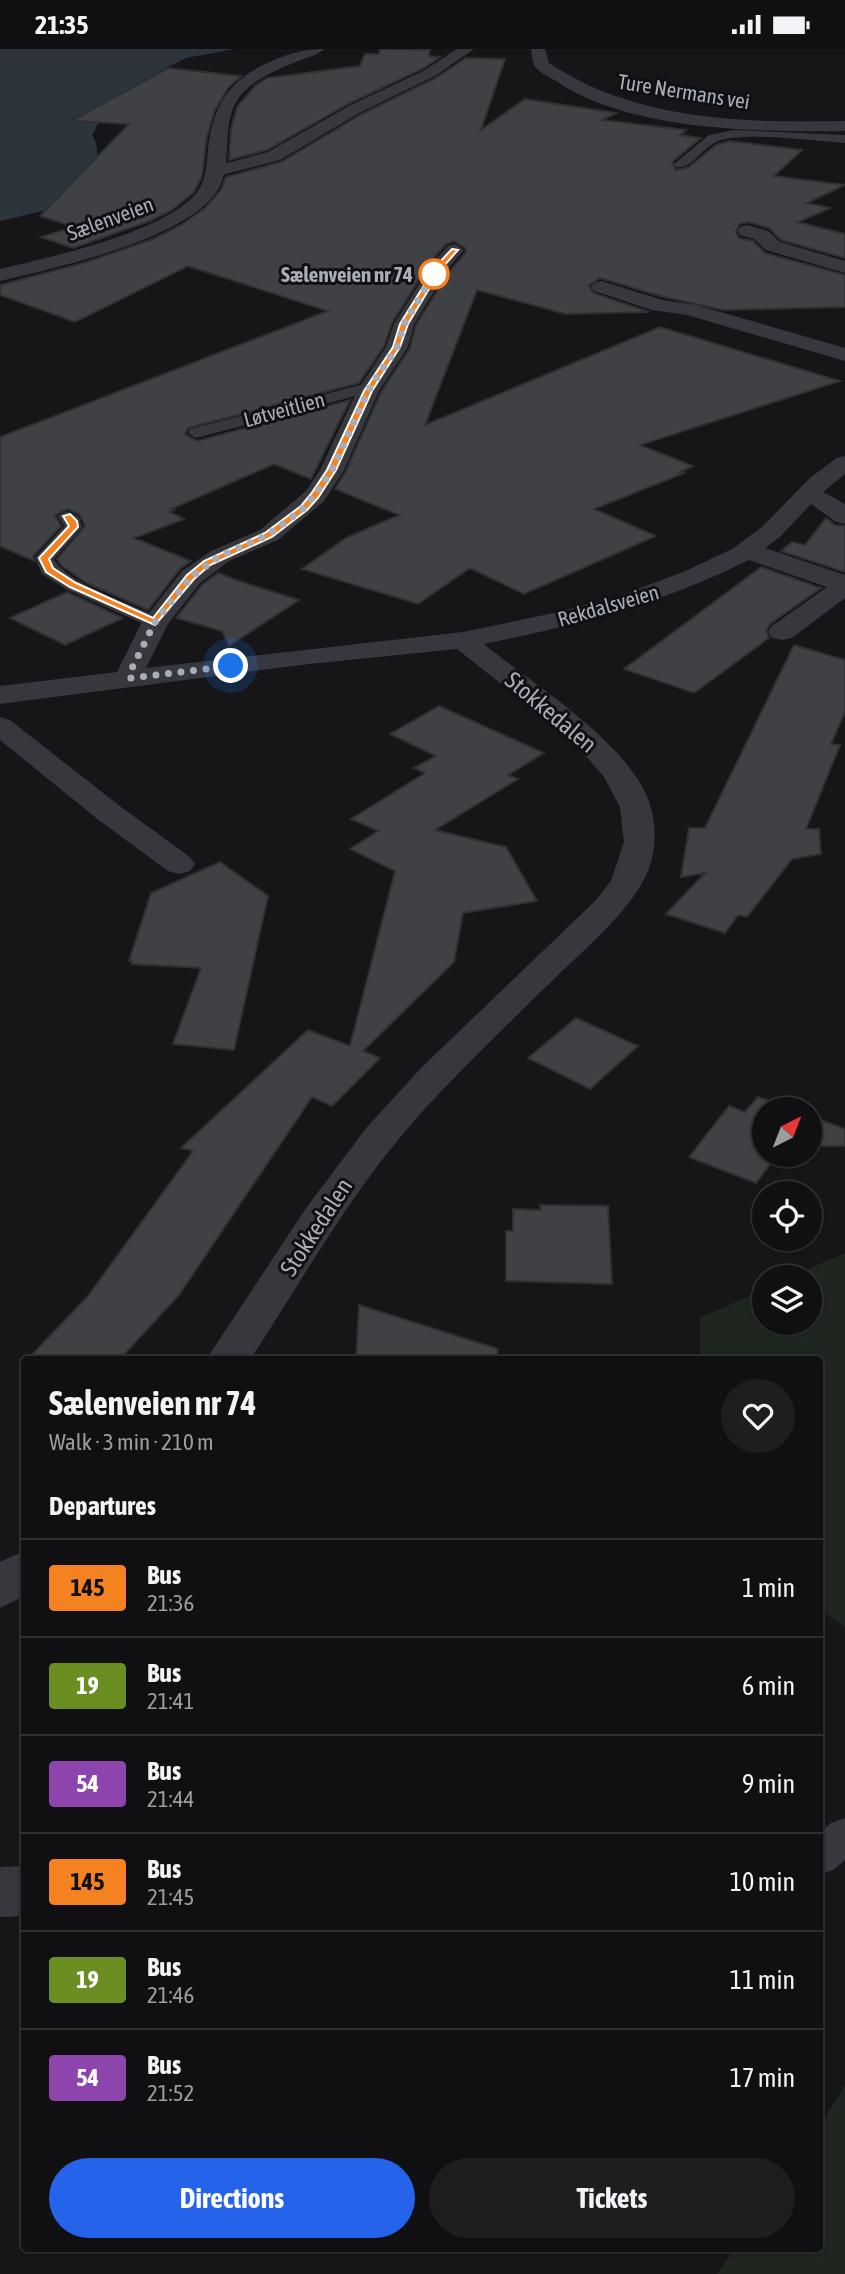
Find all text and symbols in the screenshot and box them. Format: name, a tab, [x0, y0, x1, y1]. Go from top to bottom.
text: 21:35	[35, 10, 89, 40]
street label: Ture Nermans vei	[616, 69, 752, 113]
street label: Sælenveien	[64, 191, 156, 245]
marker: Sælenveien nr 74	[419, 259, 449, 289]
place label: Sælenveien nr 74	[281, 262, 413, 286]
street label: Løtveitlien	[241, 387, 327, 431]
street label: Rekdalsveien	[555, 579, 661, 631]
your location	[213, 648, 248, 683]
street label: Stokkedalen	[500, 666, 602, 758]
north arrow	[752, 1097, 822, 1167]
map controls	[752, 1097, 822, 1335]
street label: Stokkedalen	[275, 1173, 357, 1281]
button: locate	[752, 1181, 822, 1251]
button: layers	[752, 1265, 822, 1335]
button: heart	[721, 1379, 795, 1453]
text: Sælenveien nr 74	[49, 1384, 256, 1422]
text: Walk · 3 min · 210 m	[49, 1429, 213, 1455]
text: Departures	[49, 1491, 156, 1521]
text: Bus	[147, 1560, 181, 1590]
text: 1 min	[742, 1573, 795, 1603]
text: 145	[71, 1574, 104, 1601]
text: 21:36	[147, 1590, 194, 1616]
text: Bus	[147, 1658, 181, 1688]
text: 6 min	[742, 1671, 795, 1701]
text: 19	[76, 1672, 99, 1699]
text: 21:41	[147, 1688, 194, 1714]
text: Bus	[147, 1756, 181, 1786]
text: 9 min	[742, 1769, 795, 1799]
text: 54	[76, 1770, 99, 1797]
text: 21:44	[147, 1786, 194, 1812]
text: Bus	[147, 1854, 181, 1884]
text: 10 min	[730, 1867, 795, 1897]
text: 145	[71, 1868, 104, 1895]
text: 21:45	[147, 1884, 194, 1910]
text: Bus	[147, 1952, 181, 1982]
text: 11 min	[730, 1965, 795, 1995]
text: 19	[76, 1966, 99, 1993]
text: 21:46	[147, 1982, 194, 2008]
text: Bus	[147, 2050, 181, 2080]
text: 17 min	[730, 2063, 795, 2093]
text: 54	[76, 2064, 99, 2091]
text: 21:52	[147, 2080, 194, 2106]
button: Directions	[49, 2158, 415, 2238]
button: Tickets	[429, 2158, 795, 2238]

